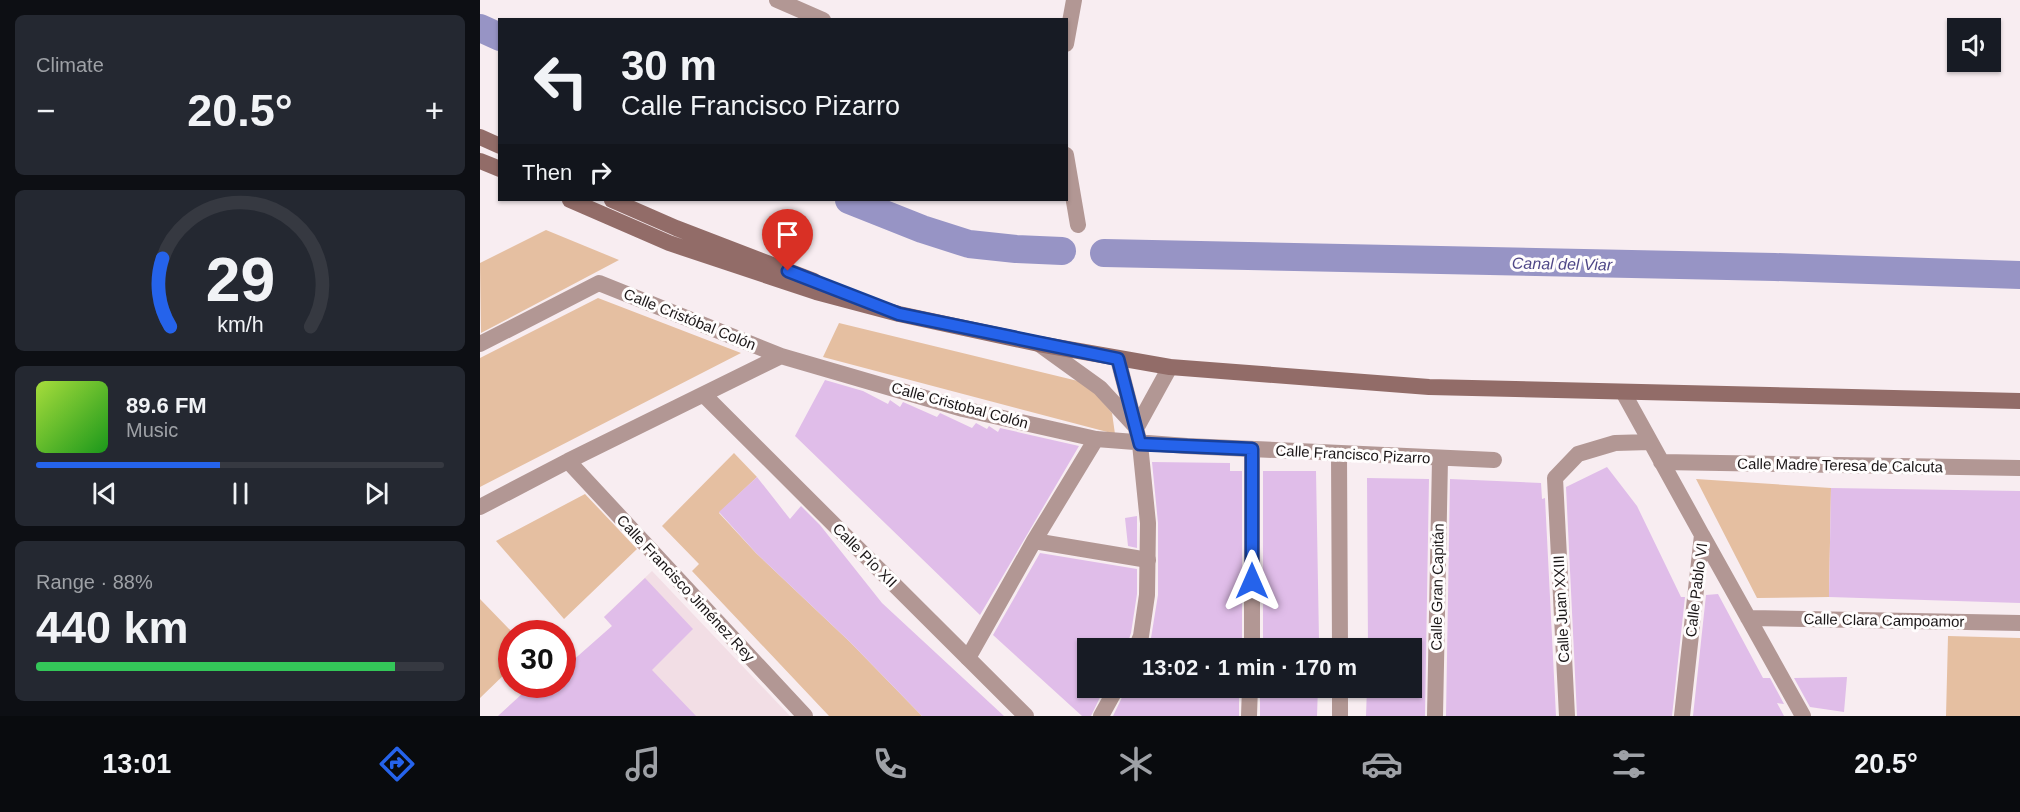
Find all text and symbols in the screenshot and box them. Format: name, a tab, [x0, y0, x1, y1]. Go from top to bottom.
map controls	[1947, 18, 2001, 72]
button: sound	[1947, 18, 2001, 72]
icon: left	[522, 42, 600, 120]
text: 30 m	[621, 42, 717, 89]
text: Climate	[36, 54, 104, 76]
text: 20.5°	[187, 85, 293, 136]
text: Calle Francisco Pizarro	[621, 91, 900, 121]
text: −	[36, 92, 55, 129]
text: +	[425, 92, 444, 129]
icon: right	[584, 156, 617, 189]
text: Then	[522, 160, 572, 185]
pin	[762, 209, 813, 271]
icon: arrive	[771, 218, 804, 251]
text: 29	[205, 246, 275, 315]
water label: Canal del Viar	[1512, 255, 1613, 273]
street label: Calle Cristóbal Colón	[621, 285, 759, 353]
text: km/h	[217, 314, 263, 338]
street label: Calle Cristobal Colón	[890, 379, 1030, 431]
text: 89.6 FM	[126, 393, 207, 418]
text: Music	[126, 419, 178, 441]
street label: Calle Francisco Pizarro	[1275, 441, 1431, 467]
street label: Calle Madre Teresa de Calcuta	[1737, 455, 1944, 475]
icon: previous	[88, 477, 121, 510]
icon: pause	[224, 477, 257, 510]
icon: next	[360, 477, 393, 510]
street label: Calle Francisco Jiménez Rey	[614, 511, 759, 665]
street label: Calle Pío XII	[830, 520, 900, 590]
street label: Calle Gran Capitán	[1427, 523, 1447, 651]
street label: Calle Pablo VI	[1682, 542, 1710, 638]
position arrow	[1220, 549, 1284, 613]
street label: Calle Juan XXIII	[1550, 555, 1572, 663]
text: Range · 88%	[36, 571, 153, 593]
text: 440 km	[36, 602, 189, 653]
street label: Calle Clara Campoamor	[1803, 610, 1965, 630]
speed limit sign: 30	[498, 620, 576, 698]
text: 13:02 · 1 min · 170 m	[1142, 655, 1357, 680]
icon: directions	[376, 743, 418, 785]
icon: music	[622, 743, 664, 785]
icon: phone	[869, 743, 911, 785]
icon: climate	[1115, 743, 1157, 785]
icon: car	[1361, 743, 1403, 785]
icon: filters	[1608, 743, 1650, 785]
text: 13:01	[102, 749, 171, 779]
text: 20.5°	[1854, 749, 1918, 779]

